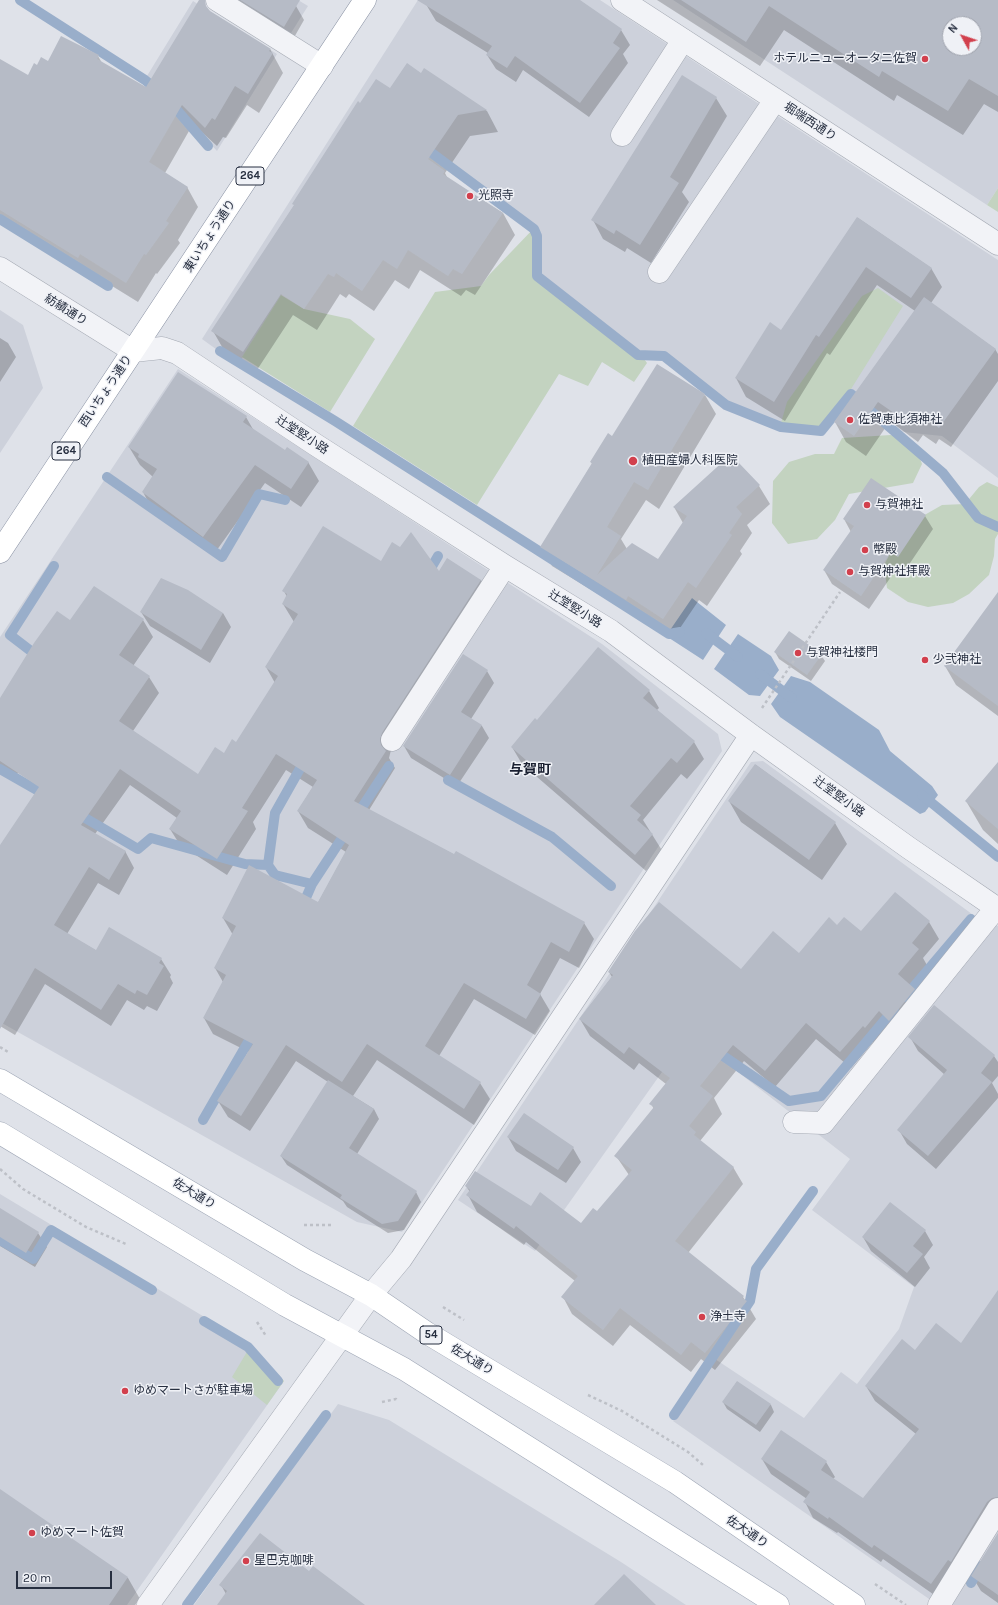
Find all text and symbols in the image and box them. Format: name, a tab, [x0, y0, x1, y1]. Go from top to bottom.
north arrow	[942, 16, 982, 56]
text: N	[946, 21, 961, 36]
place label: ホテルニューオータニ佐賀	[773, 52, 917, 66]
marker: ホテルニューオータニ佐賀	[920, 54, 930, 64]
street label: 堀端西通り	[781, 100, 839, 144]
road number: 264	[236, 167, 264, 185]
place label: 光照寺	[478, 189, 514, 203]
marker: 光照寺	[465, 191, 475, 201]
street label: 東いちょう通り	[181, 197, 239, 275]
street label: 紡績通り	[42, 291, 90, 329]
street label: 西いちょう通り	[77, 352, 135, 430]
street label: 辻堂竪小路	[273, 413, 331, 457]
place label: 佐賀恵比須神社	[858, 413, 942, 427]
marker: 佐賀恵比須神社	[845, 415, 855, 425]
road number: 264	[52, 442, 80, 460]
place label: 植田産婦人科医院	[642, 454, 738, 468]
marker: 植田産婦人科医院	[627, 455, 639, 467]
place label: 与賀神社	[875, 498, 923, 512]
marker: 与賀神社	[862, 500, 872, 510]
place label: 幣殿	[873, 543, 897, 557]
marker: 幣殿	[860, 545, 870, 555]
place label: 与賀神社拝殿	[858, 565, 930, 579]
marker: 与賀神社拝殿	[845, 567, 855, 577]
street label: 辻堂竪小路	[546, 587, 604, 631]
place label: 与賀神社楼門	[806, 646, 878, 660]
marker: 与賀神社楼門	[793, 648, 803, 658]
place label: 少弐神社	[933, 653, 981, 667]
marker: 少弐神社	[920, 655, 930, 665]
district label: 与賀町	[509, 762, 551, 778]
street label: 辻堂竪小路	[810, 774, 868, 820]
street label: 佐大通り	[170, 1175, 218, 1213]
place label: 浄土寺	[710, 1310, 746, 1324]
marker: 浄土寺	[697, 1312, 707, 1322]
road number: 54	[420, 1326, 442, 1344]
street label: 佐大通り	[448, 1341, 496, 1379]
place label: ゆめマートさが駐車場	[133, 1384, 253, 1398]
marker: ゆめマートさが駐車場	[120, 1386, 130, 1396]
street label: 佐大通り	[723, 1513, 771, 1551]
place label: ゆめマート佐賀	[40, 1526, 124, 1540]
marker: ゆめマート佐賀	[27, 1528, 37, 1538]
place label: 星巴克咖啡	[254, 1554, 314, 1568]
marker: 星巴克咖啡	[241, 1556, 251, 1566]
scale bar	[18, 1563, 114, 1589]
text: 20 m	[23, 1571, 51, 1585]

